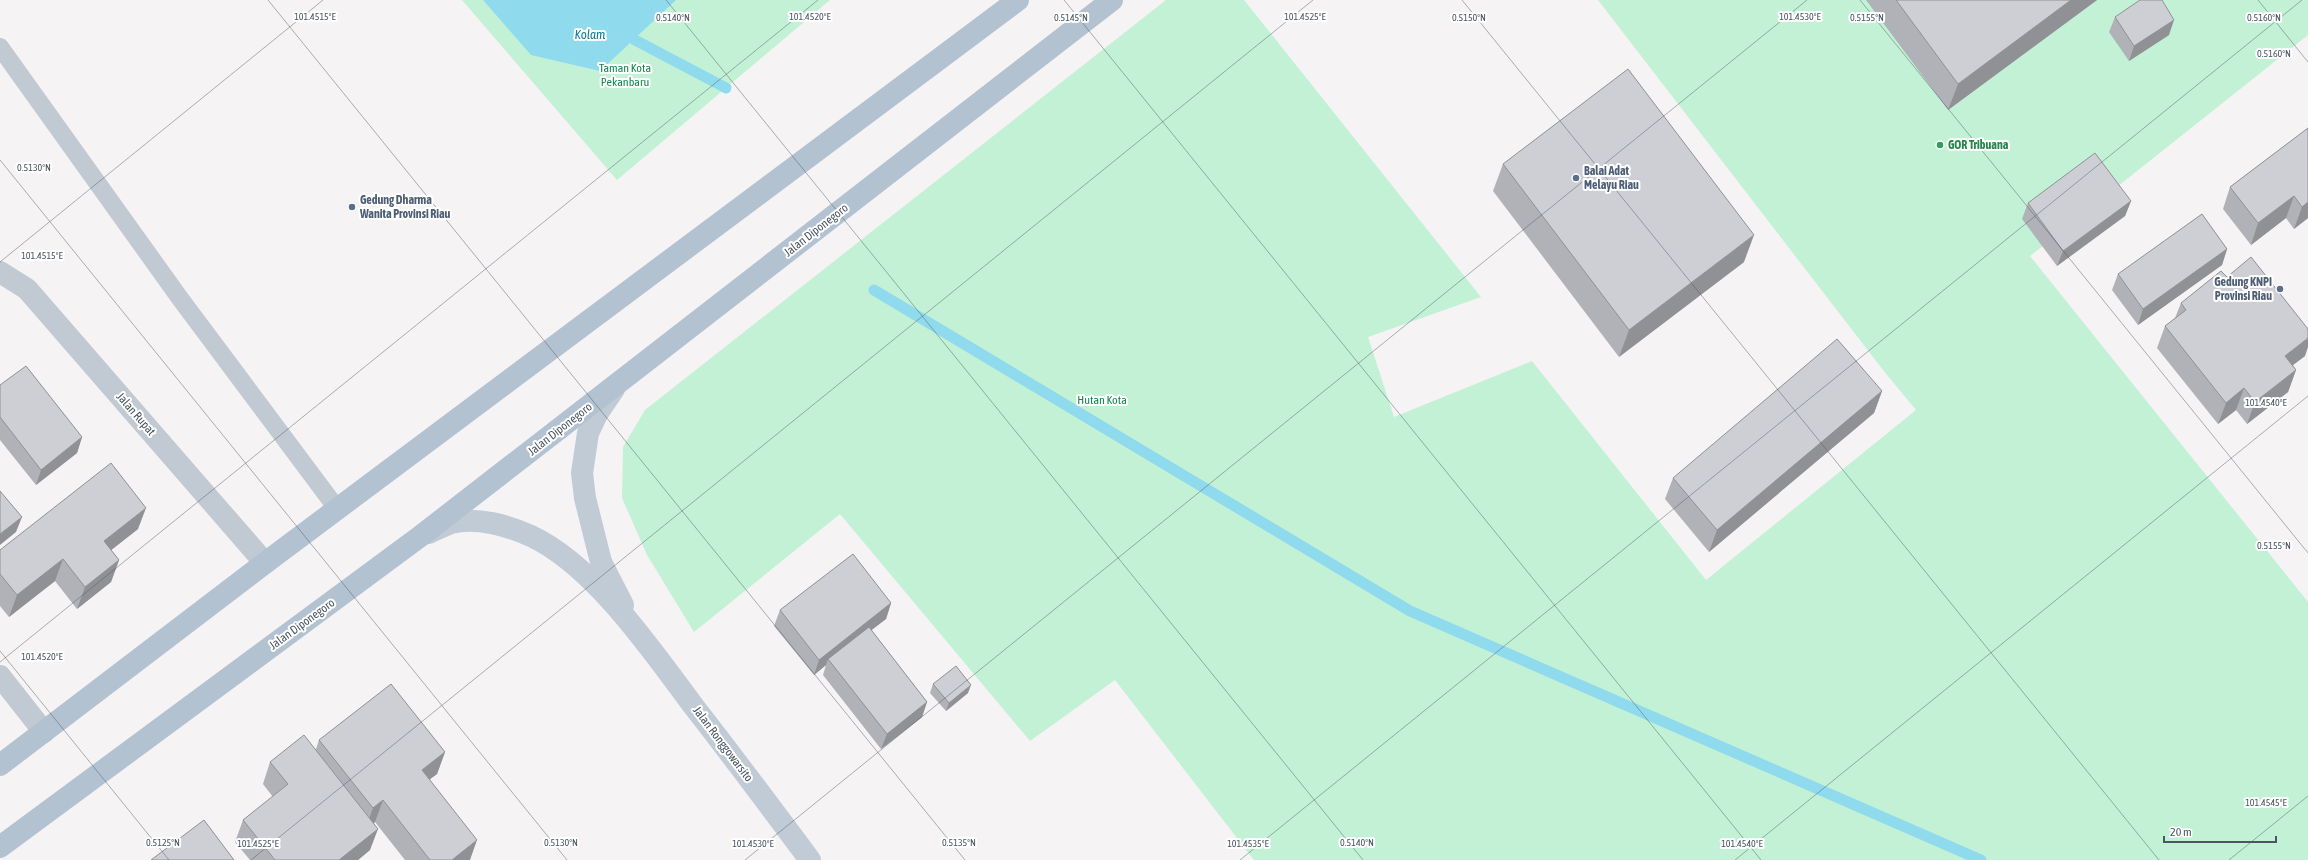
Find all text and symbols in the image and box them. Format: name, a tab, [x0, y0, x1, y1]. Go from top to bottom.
text: 101.4515°E	[294, 11, 337, 22]
text: 101.4520°E	[789, 11, 832, 22]
text: 101.4525°E	[1284, 11, 1327, 22]
text: 101.4530°E	[1779, 11, 1822, 22]
text: 0.5140°N	[656, 12, 690, 23]
text: 0.5145°N	[1054, 12, 1088, 23]
text: 0.5150°N	[1452, 12, 1486, 23]
text: 0.5155°N	[1850, 12, 1884, 23]
text: 0.5160°N	[2247, 12, 2281, 23]
water label: Kolam	[575, 27, 606, 42]
text: 0.5160°N	[2257, 48, 2291, 59]
park label: Taman Kota Pekanbaru	[599, 61, 651, 89]
place label: GOR Tribuana	[1948, 138, 2009, 152]
marker: GOR Tribuana	[1935, 140, 1945, 150]
text: 0.5130°N	[17, 162, 51, 173]
place label: Balai Adat Melayu Riau	[1584, 164, 1639, 192]
marker: Balai Adat Melayu Riau	[1571, 173, 1581, 183]
place label: Gedung Dharma Wanita Provinsi Riau	[359, 193, 451, 221]
street label: Jalan Diponegoro	[781, 200, 851, 259]
marker: Gedung Dharma Wanita Provinsi Riau	[347, 202, 357, 212]
text: 101.4515°E	[21, 250, 64, 261]
place label: Gedung KNPI Provinsi Riau	[2214, 275, 2272, 303]
marker: Gedung KNPI Provinsi Riau	[2275, 284, 2285, 294]
street label: Jalan Rupat	[114, 390, 159, 439]
park label: Hutan Kota	[1077, 393, 1127, 407]
text: 101.4540°E	[2245, 397, 2288, 408]
street label: Jalan Diponegoro	[525, 399, 595, 458]
text: 0.5155°N	[2257, 540, 2291, 551]
street label: Jalan Diponegoro	[267, 595, 338, 652]
text: 101.4520°E	[21, 651, 64, 662]
street label: Jalan Ronggowarsito	[690, 704, 756, 785]
text: 101.4545°E	[2245, 797, 2288, 808]
scale bar	[2164, 818, 2276, 844]
text: 20 m	[2170, 825, 2192, 839]
text: 0.5125°N	[146, 837, 180, 848]
text: 0.5130°N	[544, 837, 578, 848]
text: 0.5135°N	[942, 837, 976, 848]
text: 0.5140°N	[1340, 837, 1374, 848]
text: 101.4525°E	[237, 838, 280, 849]
text: 101.4530°E	[732, 838, 775, 849]
text: 101.4535°E	[1227, 838, 1270, 849]
text: 101.4540°E	[1721, 838, 1764, 849]

